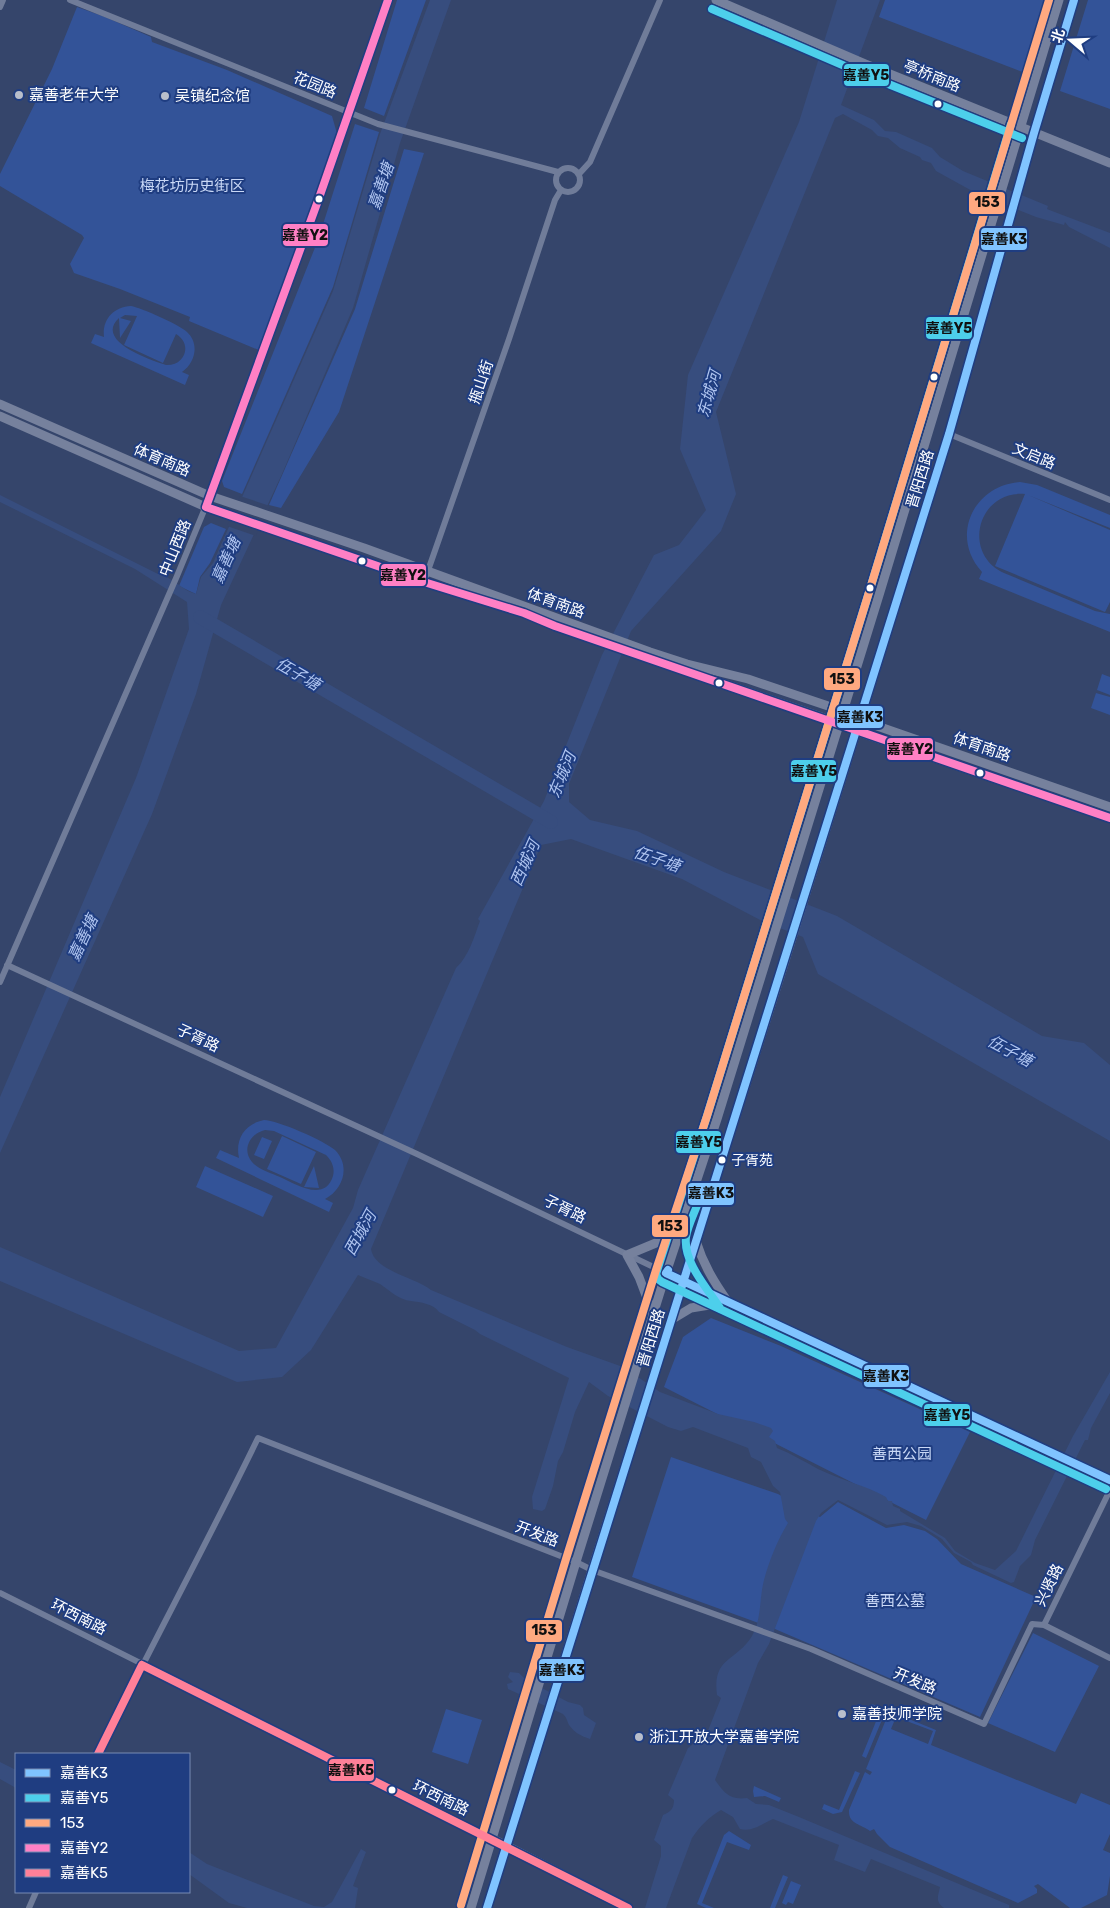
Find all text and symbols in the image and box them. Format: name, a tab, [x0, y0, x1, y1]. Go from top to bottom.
north arrow	[1045, 15, 1095, 65]
text: 北	[1048, 27, 1068, 45]
street label: 亭桥南路	[901, 56, 963, 96]
line badge: 嘉善Y5	[843, 63, 890, 87]
text: 嘉善Y5	[843, 67, 889, 84]
street label: 花园路	[291, 68, 339, 102]
place label: 嘉善老年大学	[29, 86, 119, 104]
place label: 吴镇纪念馆	[175, 87, 250, 105]
marker: 嘉善老年大学	[13, 89, 25, 101]
marker: 吴镇纪念馆	[159, 90, 171, 102]
unlabelled marker	[933, 99, 943, 109]
water label: 嘉善塘	[364, 157, 399, 212]
park label: 梅花坊历史街区	[139, 177, 245, 195]
line badge: 153	[968, 191, 1006, 215]
unlabelled marker	[314, 194, 324, 204]
text: 153	[974, 194, 1000, 211]
line badge: 嘉善Y2	[282, 223, 329, 247]
text: 嘉善Y2	[282, 227, 328, 244]
line badge: 嘉善K3	[980, 227, 1028, 251]
text: 嘉善K3	[981, 231, 1027, 248]
line badge: 嘉善Y5	[925, 316, 973, 340]
text: 嘉善Y5	[926, 320, 972, 337]
street label: 甁山街	[465, 358, 497, 406]
water label: 东城河	[693, 365, 726, 420]
unlabelled marker	[929, 372, 939, 382]
street label: 文启路	[1010, 439, 1058, 473]
street label: 体育南路	[131, 440, 193, 480]
street label: 晋阳西路	[903, 448, 937, 510]
street label: 中山西路	[155, 517, 195, 579]
water label: 嘉善塘	[208, 531, 246, 586]
unlabelled marker	[357, 556, 367, 566]
line badge: 嘉善Y2	[380, 563, 427, 587]
text: 嘉善Y2	[380, 567, 426, 584]
unlabelled marker	[865, 583, 875, 593]
street label: 体育南路	[525, 584, 587, 622]
water label: 伍子塘	[272, 654, 326, 696]
line badge: 153	[823, 667, 861, 691]
text: 153	[829, 671, 855, 688]
unlabelled marker	[714, 678, 724, 688]
line badge: 嘉善K3	[836, 705, 884, 729]
text: 嘉善K3	[837, 709, 883, 726]
street label: 体育南路	[951, 729, 1013, 765]
line badge: 嘉善Y2	[886, 737, 934, 761]
text: 嘉善Y2	[887, 741, 933, 758]
water label: 东城河	[544, 746, 581, 801]
line badge: 嘉善Y5	[790, 759, 837, 783]
text: 嘉善Y5	[791, 763, 837, 780]
unlabelled marker	[975, 768, 985, 778]
water label: 西城河	[507, 834, 545, 889]
water label: 伍子塘	[631, 842, 686, 877]
water label: 嘉善塘	[64, 910, 103, 964]
street label: 子胥路	[174, 1020, 222, 1056]
water label: 伍子塘	[984, 1031, 1038, 1072]
line badge: 嘉善Y5	[675, 1130, 722, 1154]
text: 嘉善Y5	[676, 1134, 722, 1151]
place label: 子胥苑	[731, 1152, 773, 1169]
marker: 子胥苑	[717, 1155, 727, 1165]
line badge: 嘉善K3	[687, 1182, 735, 1206]
text: 嘉善K3	[688, 1185, 734, 1202]
street label: 子胥路	[541, 1191, 589, 1227]
water label: 西城河	[340, 1205, 381, 1259]
line badge: 153	[651, 1214, 689, 1238]
text: 153	[657, 1218, 683, 1235]
street label: 晋阳西路	[634, 1307, 668, 1369]
line badge: 嘉善K3	[863, 1364, 910, 1388]
text: 嘉善K3	[863, 1368, 909, 1385]
line badge: 嘉善Y5	[923, 1403, 971, 1427]
text: 嘉善Y5	[924, 1407, 970, 1424]
park label: 善西公园	[872, 1445, 932, 1463]
street label: 开发路	[513, 1518, 561, 1550]
street label: 兴贤路	[1031, 1561, 1067, 1609]
park label: 善西公墓	[865, 1592, 925, 1610]
street label: 环西南路	[48, 1595, 110, 1639]
line badge: 153	[525, 1619, 563, 1643]
text: 153	[531, 1622, 557, 1639]
line badge: 嘉善K3	[538, 1658, 585, 1682]
text: 嘉善K3	[539, 1662, 585, 1679]
street label: 开发路	[891, 1664, 939, 1698]
place label: 嘉善技师学院	[852, 1705, 942, 1723]
marker: 嘉善技师学院	[836, 1708, 848, 1720]
place label: 浙江开放大学嘉善学院	[649, 1728, 799, 1746]
marker: 浙江开放大学嘉善学院	[633, 1731, 645, 1743]
legend	[15, 1753, 190, 1893]
line badge: 嘉善K5	[328, 1758, 375, 1782]
text: 嘉善K5	[328, 1762, 374, 1779]
text: 嘉善K3	[60, 1764, 108, 1782]
street label: 环西南路	[410, 1777, 472, 1819]
unlabelled marker	[387, 1785, 397, 1795]
text: 嘉善Y5	[60, 1789, 108, 1807]
text: 153	[60, 1814, 84, 1832]
text: 嘉善Y2	[60, 1839, 108, 1857]
text: 嘉善K5	[60, 1864, 108, 1882]

